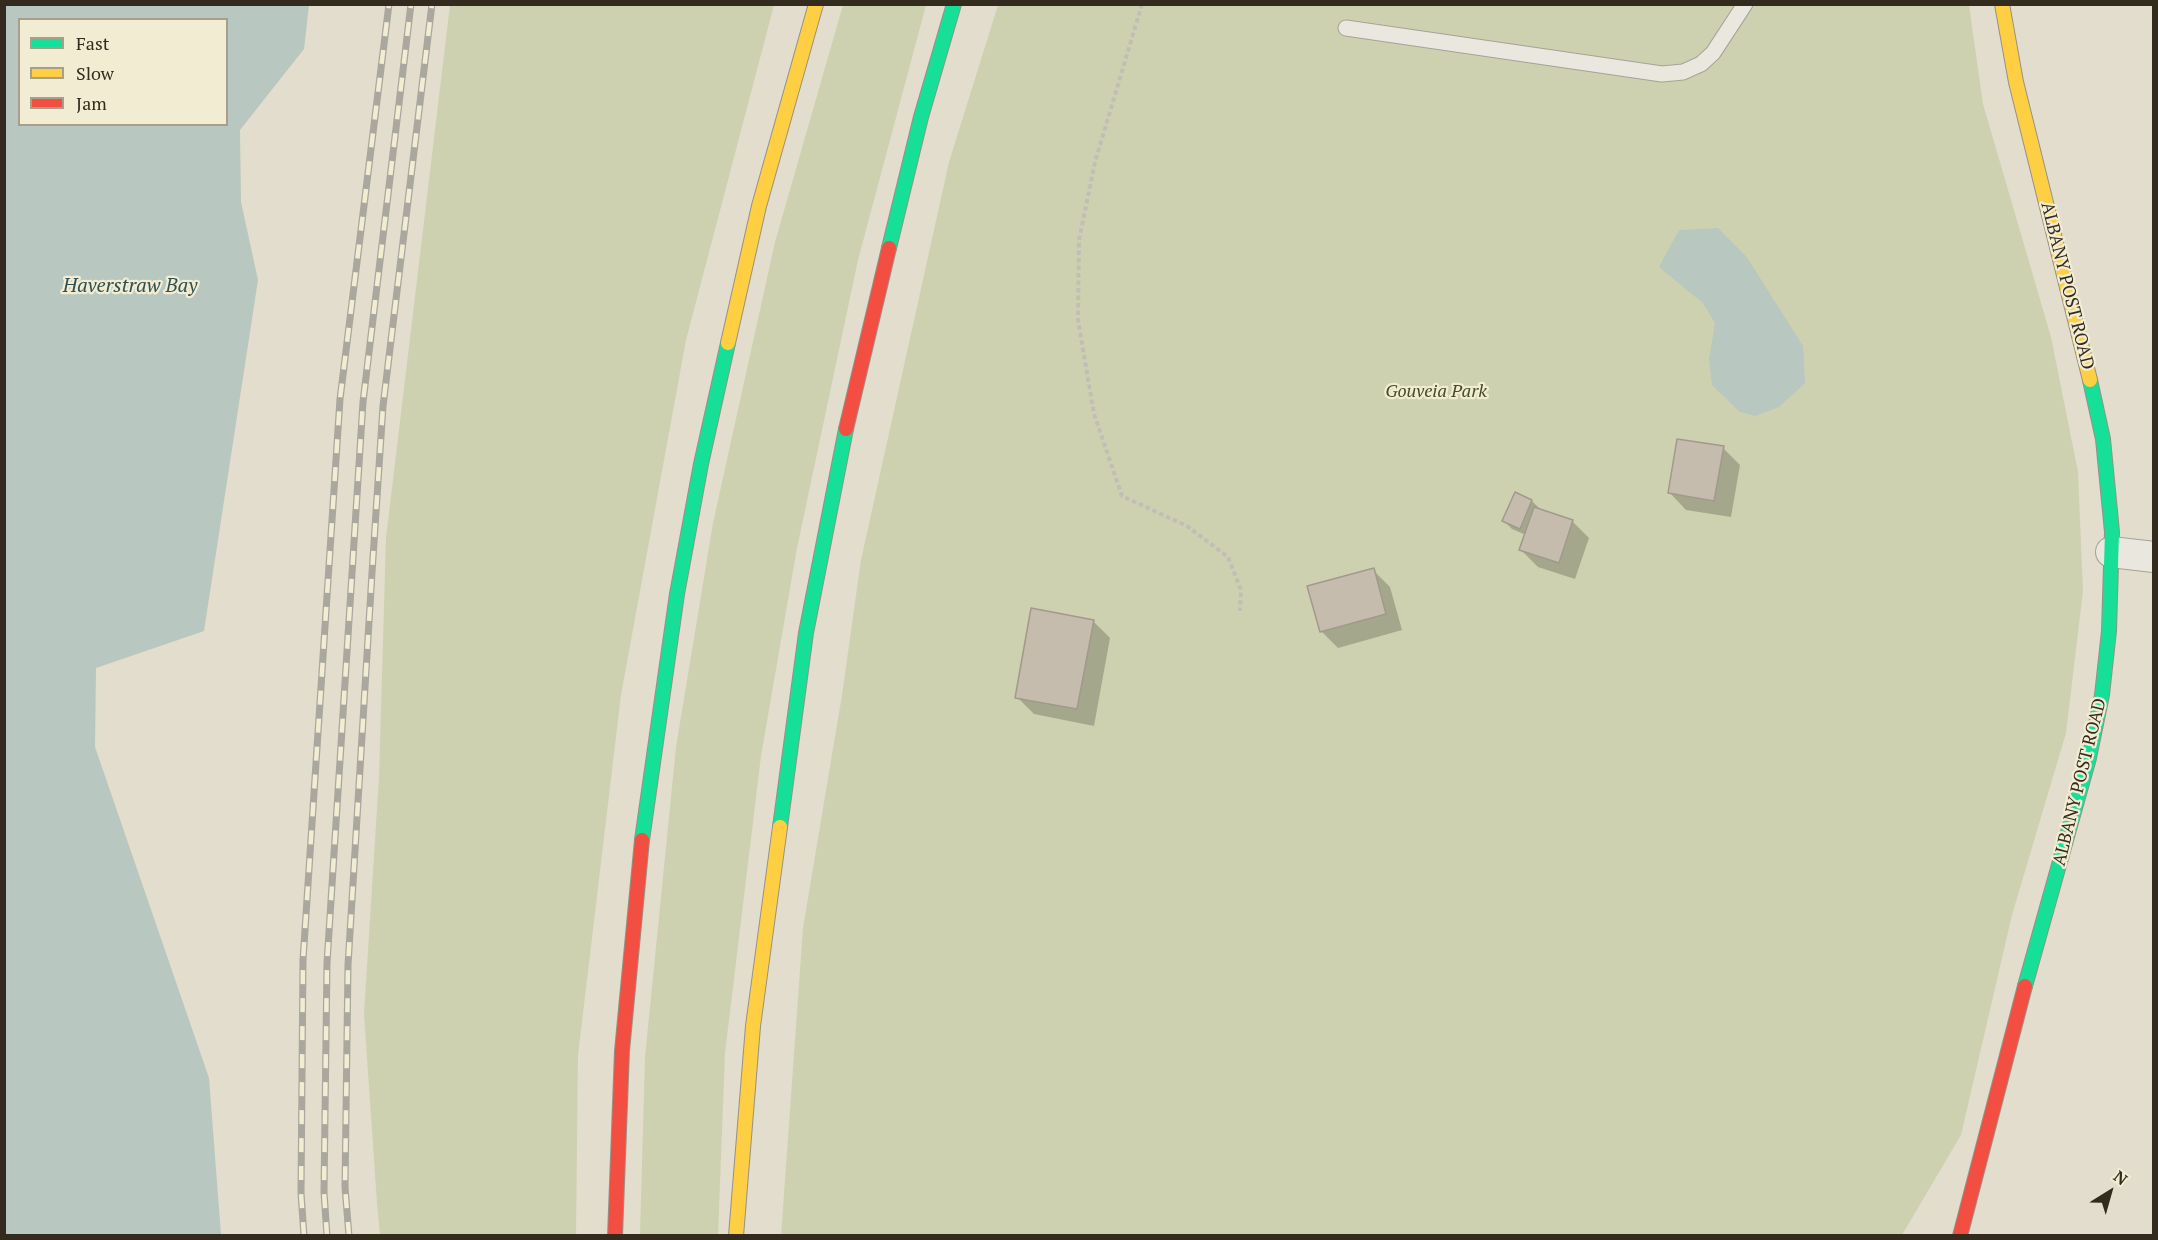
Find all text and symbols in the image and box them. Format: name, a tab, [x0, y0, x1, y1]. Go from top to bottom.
legend	[18, 18, 228, 126]
text: Fast	[76, 31, 109, 55]
text: Slow	[76, 61, 114, 85]
text: Jam	[76, 91, 107, 115]
street label: ALBANY POST ROAD	[2036, 200, 2098, 372]
water label: Haverstraw Bay	[63, 274, 197, 298]
park label: Gouveia Park	[1385, 381, 1487, 403]
street label: ALBANY POST ROAD	[2049, 696, 2111, 868]
north arrow	[2080, 1162, 2140, 1222]
text: N	[2109, 1165, 2132, 1190]

